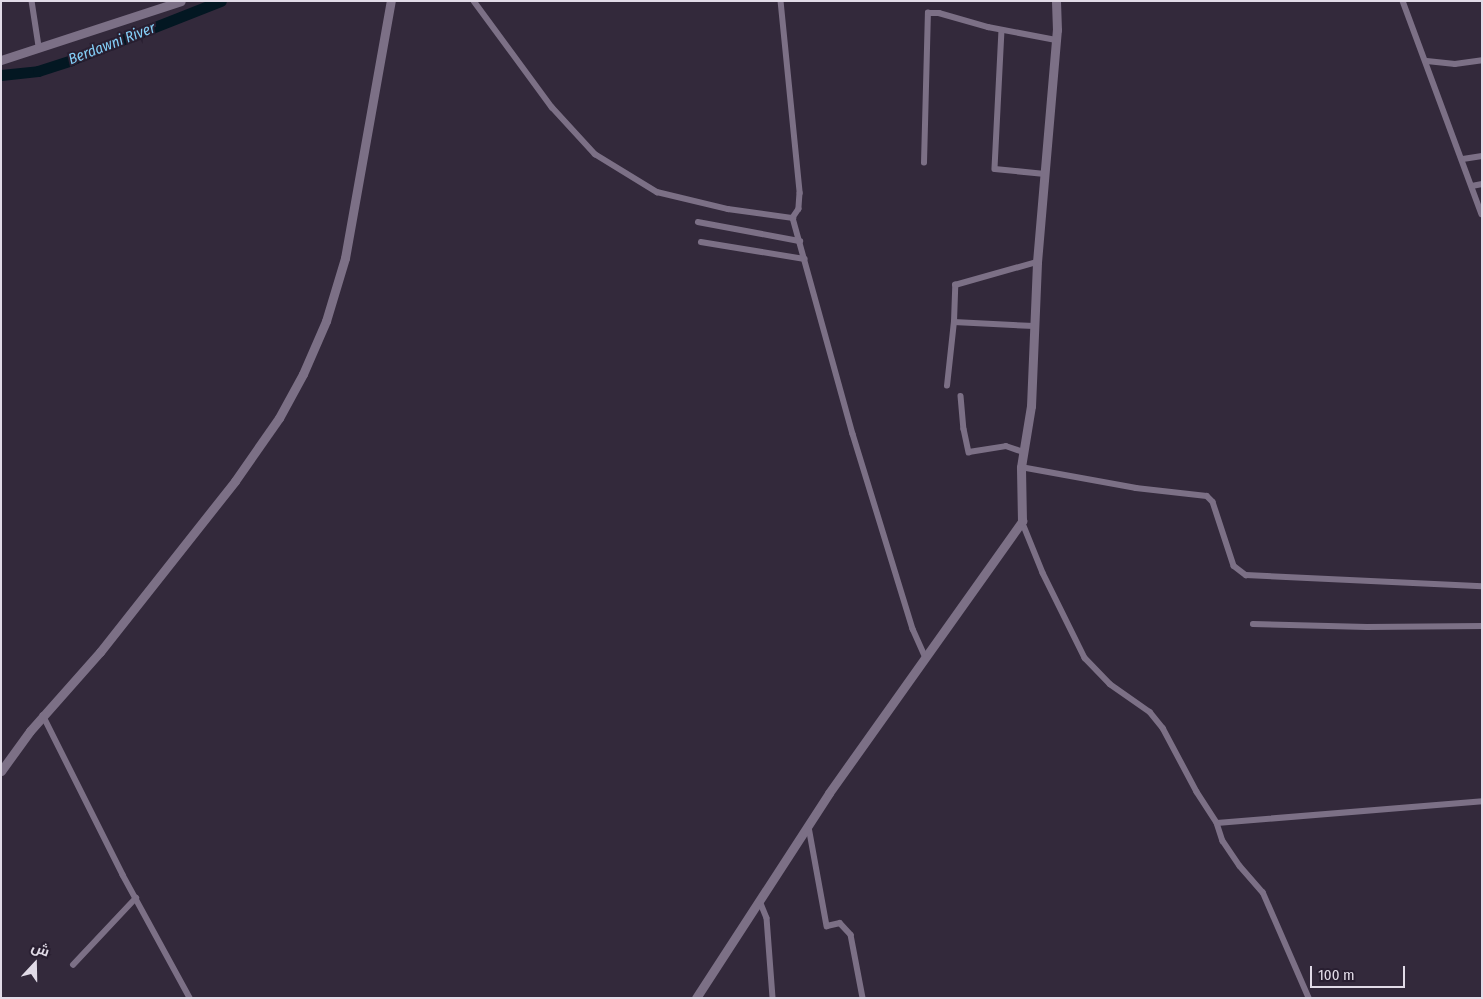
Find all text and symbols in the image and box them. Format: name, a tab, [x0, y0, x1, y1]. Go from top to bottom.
water label: Berdawni River	[66, 19, 158, 69]
text: ش	[29, 938, 52, 961]
north arrow	[10, 939, 60, 989]
scale bar	[1313, 956, 1408, 988]
text: 100 m	[1318, 966, 1355, 984]

